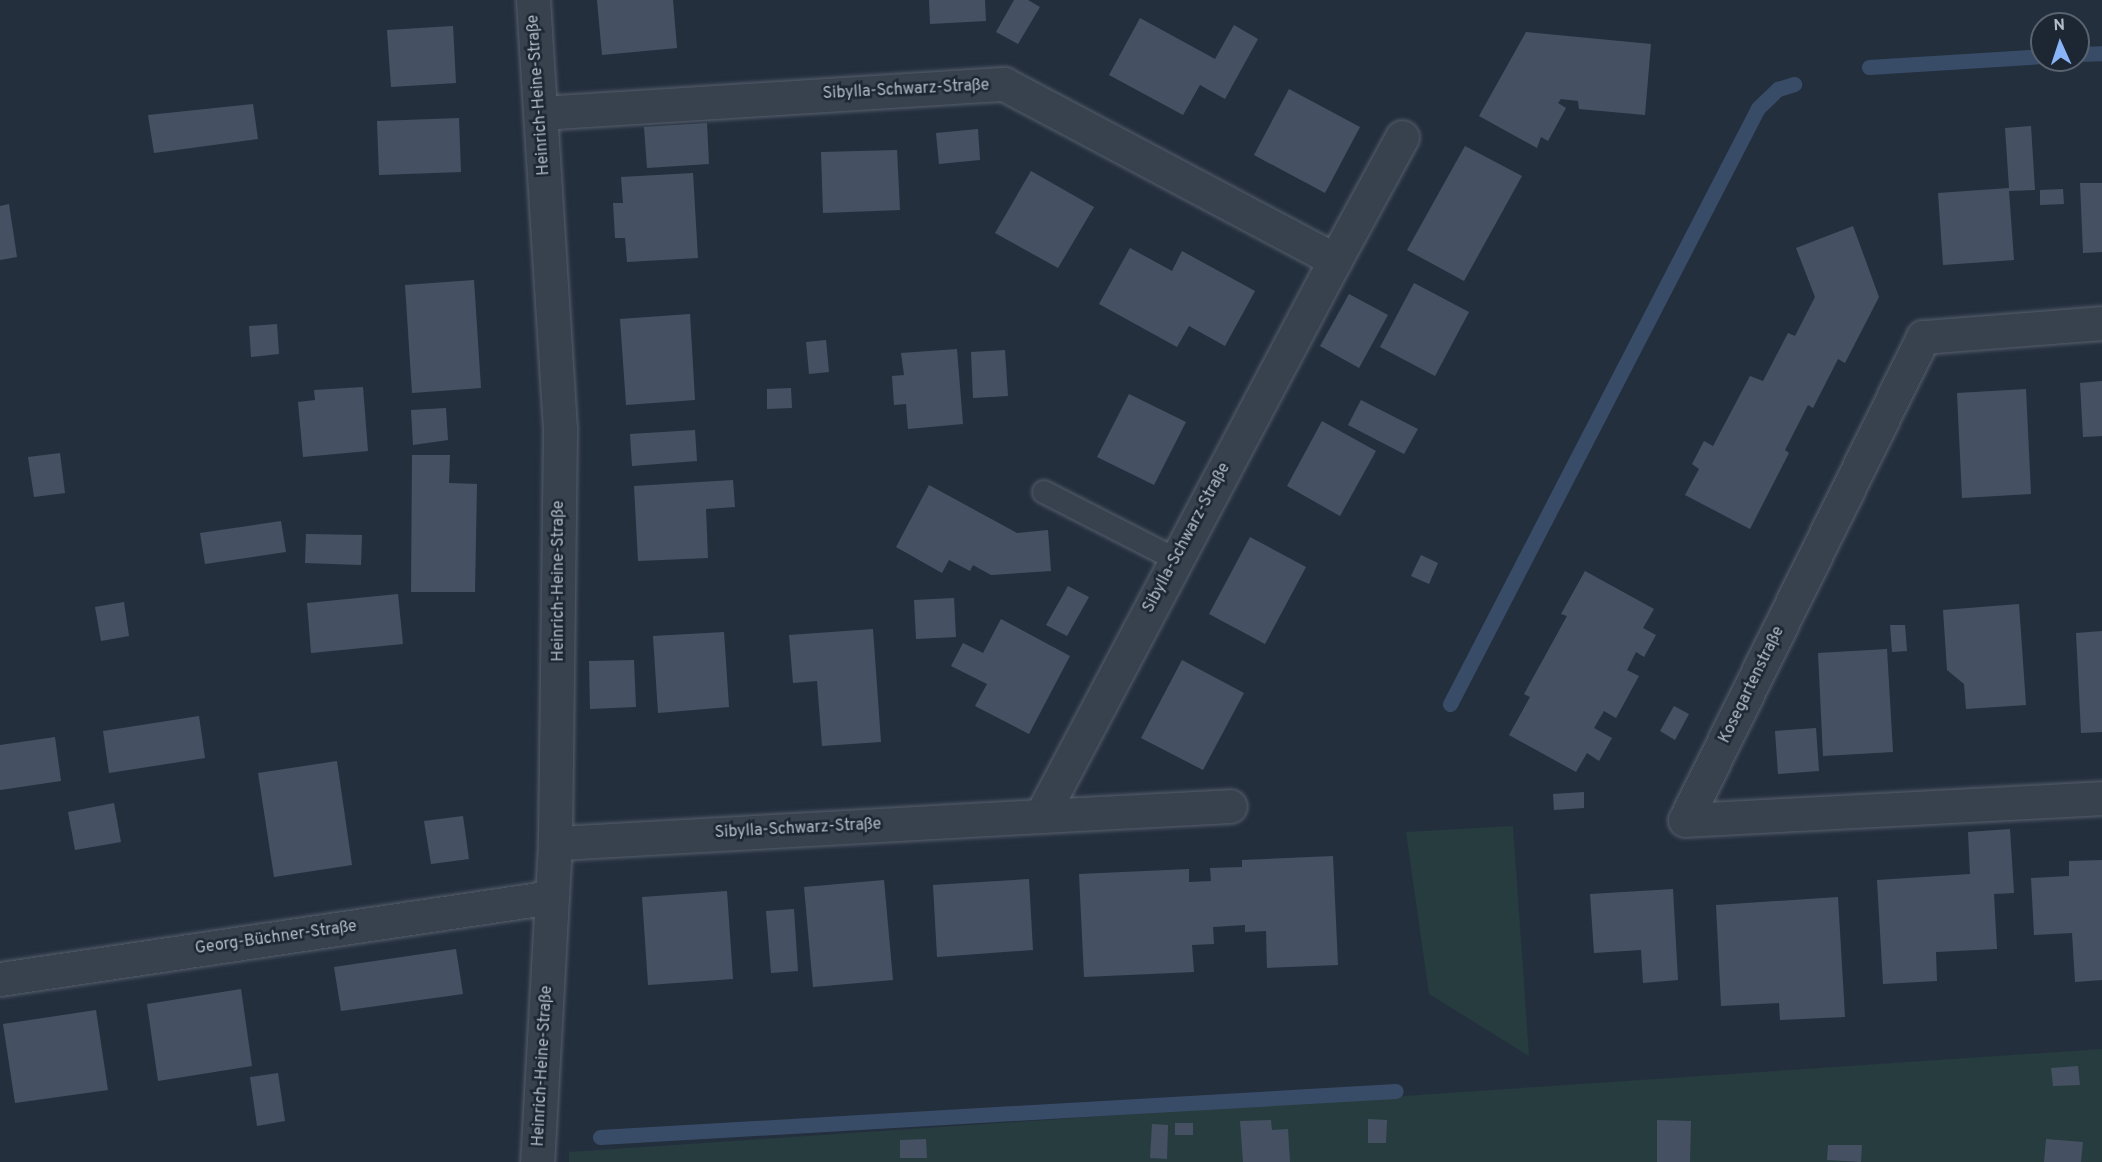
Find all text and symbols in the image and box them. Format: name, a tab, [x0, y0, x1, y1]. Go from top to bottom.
north arrow	[2030, 12, 2090, 72]
street label: Heinrich-Heine-Straße	[524, 14, 554, 176]
text: N	[2053, 16, 2065, 36]
street label: Sibylla-Schwarz-Straße	[822, 76, 990, 104]
street label: Sibylla-Schwarz-Straße	[1139, 460, 1235, 616]
street label: Heinrich-Heine-Straße	[549, 500, 569, 662]
street label: Kosegartenstraße	[1715, 623, 1789, 747]
street label: Sibylla-Schwarz-Straße	[714, 815, 882, 843]
street label: Georg-Büchner-Straße	[194, 917, 358, 959]
street label: Heinrich-Heine-Straße	[529, 985, 557, 1147]

